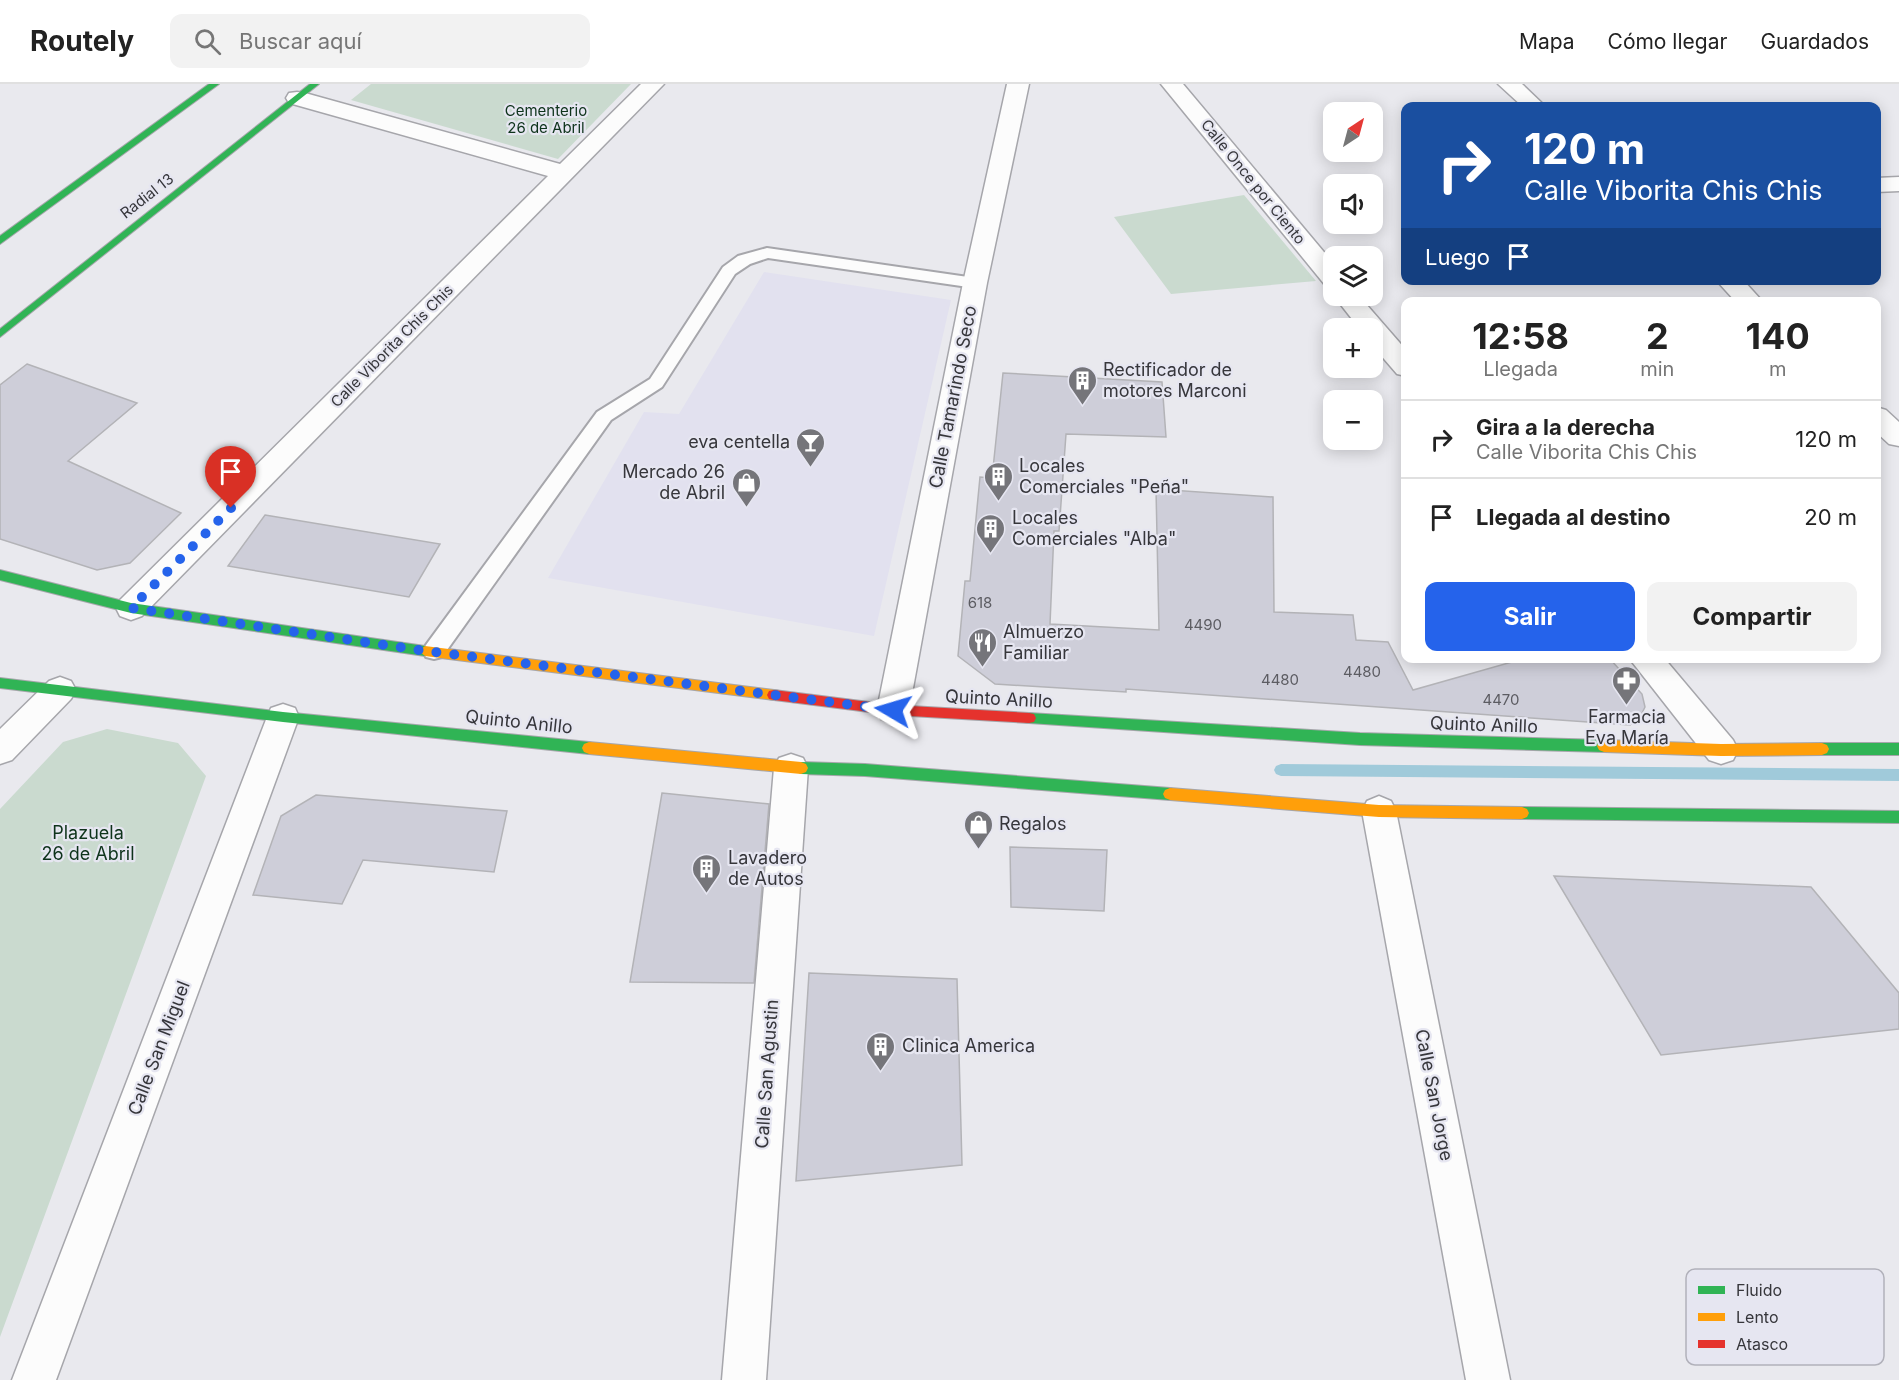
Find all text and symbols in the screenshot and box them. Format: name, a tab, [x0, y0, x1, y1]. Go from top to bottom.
search box	[170, 14, 590, 68]
text: Routely	[30, 24, 134, 58]
icon: search	[191, 25, 224, 58]
text: Buscar aquí	[239, 28, 362, 54]
text: Mapa	[1519, 29, 1575, 54]
text: Cómo llegar	[1608, 29, 1727, 54]
text: Guardados	[1760, 29, 1869, 54]
park label: Cementerio 26 de Abril	[505, 101, 587, 137]
north arrow	[1323, 102, 1383, 162]
map controls	[1323, 102, 1383, 450]
street label: Calle Once por Ciento	[1197, 115, 1310, 248]
text: 120 m	[1524, 123, 1645, 174]
icon: right	[1425, 126, 1503, 204]
street label: Radial 13	[116, 169, 177, 222]
button: sound	[1323, 174, 1383, 234]
text: Calle Viborita Chis Chis	[1524, 174, 1823, 207]
icon: arrive	[1502, 240, 1535, 273]
text: Luego	[1425, 244, 1490, 270]
button: layers	[1323, 246, 1383, 306]
street label: Calle Viborita Chis Chis	[326, 280, 457, 411]
street label: Calle Tamarindo Seco	[924, 304, 981, 490]
text: 12:58	[1472, 314, 1569, 358]
text: 2	[1646, 314, 1669, 358]
text: 140	[1746, 314, 1810, 358]
button: +	[1323, 318, 1383, 378]
text: Llegada	[1483, 357, 1558, 381]
text: min	[1640, 357, 1674, 381]
text: m	[1769, 357, 1786, 381]
place label: Rectificador de motores Marconi	[1103, 359, 1247, 401]
building icon: Rectificador de motores Marconi	[1066, 364, 1098, 406]
button: −	[1323, 390, 1383, 450]
text: Gira a la derecha	[1476, 414, 1655, 440]
icon: right	[1425, 423, 1458, 456]
bar icon: eva centella	[795, 426, 827, 468]
text: 120 m	[1795, 426, 1857, 452]
place label: eva centella	[688, 431, 790, 452]
text: Calle Viborita Chis Chis	[1476, 440, 1697, 464]
pin	[205, 446, 256, 508]
icon: arrive	[214, 455, 247, 488]
place label: Locales Comerciales "Peña"	[1019, 455, 1189, 497]
building icon: Locales Comerciales "Peña"	[982, 460, 1014, 502]
place label: Mercado 26 de Abril	[622, 461, 725, 503]
shop icon: Mercado 26 de Abril	[730, 466, 762, 508]
icon: arrive	[1425, 501, 1458, 534]
text: Llegada al destino	[1476, 504, 1670, 530]
text: 20 m	[1804, 504, 1857, 530]
place label: Locales Comerciales "Alba"	[1012, 507, 1176, 549]
building icon: Locales Comerciales "Alba"	[975, 512, 1007, 554]
button: Salir	[1425, 582, 1635, 651]
button: Compartir	[1647, 582, 1857, 651]
house number: 618	[968, 593, 992, 612]
house number: 4490	[1184, 615, 1222, 634]
place label: Almuerzo Familiar	[1003, 621, 1084, 663]
restaurant icon: Almuerzo Familiar	[966, 626, 998, 668]
house number: 4480	[1343, 662, 1381, 681]
pharmacy icon: Farmacia Eva María	[1611, 664, 1643, 706]
house number: 4480	[1261, 670, 1299, 689]
position arrow	[861, 678, 925, 742]
street label: Quinto Anillo	[945, 685, 1053, 712]
house number: 4470	[1482, 690, 1520, 709]
street label: Quinto Anillo	[464, 705, 574, 738]
place label: Farmacia Eva María	[1585, 706, 1669, 748]
street label: Quinto Anillo	[1430, 712, 1538, 737]
shop icon: Regalos	[962, 808, 994, 850]
place label: Regalos	[999, 813, 1067, 834]
park label: Plazuela 26 de Abril	[42, 822, 135, 864]
place label: Lavadero de Autos	[728, 847, 807, 889]
building icon: Lavadero de Autos	[691, 852, 723, 894]
street label: Calle San Miguel	[123, 978, 194, 1118]
street label: Calle San Agustin	[751, 999, 782, 1149]
street label: Calle San Jorge	[1411, 1027, 1458, 1163]
building icon: Clinica America	[865, 1030, 897, 1072]
place label: Clinica America	[902, 1035, 1035, 1056]
legend	[1686, 1269, 1884, 1365]
text: Fluido	[1736, 1280, 1782, 1300]
text: Lento	[1736, 1307, 1779, 1327]
text: Atasco	[1736, 1334, 1788, 1354]

